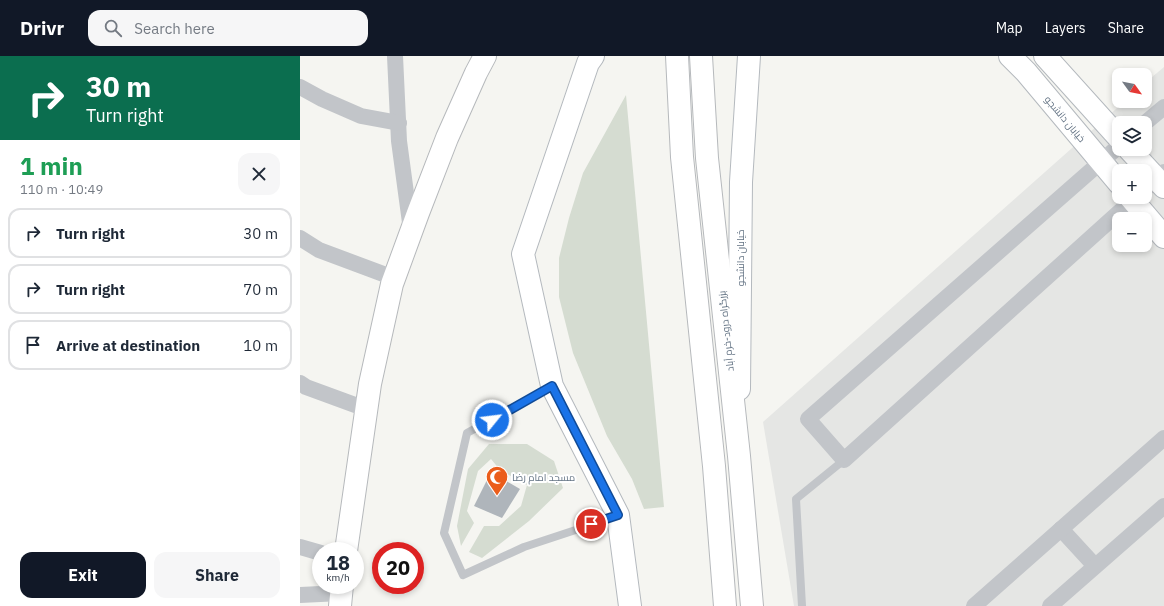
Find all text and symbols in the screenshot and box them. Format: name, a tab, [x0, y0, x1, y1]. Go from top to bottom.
search box	[88, 10, 368, 46]
text: Drivr	[20, 16, 64, 40]
icon: search	[102, 17, 124, 39]
text: Search here	[134, 19, 215, 38]
text: Map	[996, 19, 1023, 37]
text: Layers	[1045, 19, 1086, 37]
text: Share	[1108, 19, 1144, 37]
text: 30 m	[86, 68, 151, 105]
north arrow	[1112, 68, 1152, 108]
map controls	[1112, 68, 1152, 252]
icon: right	[20, 72, 72, 124]
street label: خیابان دانشجو	[1042, 93, 1088, 145]
text: Turn right	[86, 104, 164, 127]
button: layers	[1112, 116, 1152, 156]
text: 1 min	[20, 150, 83, 182]
button: close	[238, 153, 280, 195]
button: +	[1112, 164, 1152, 204]
text: 110 m · 10:49	[20, 181, 103, 198]
button: −	[1112, 212, 1152, 252]
icon: right	[22, 222, 44, 244]
text: Turn right	[56, 224, 125, 243]
text: 30 m	[243, 224, 278, 243]
street label: خیابان دانشجو	[734, 230, 747, 286]
icon: right	[22, 278, 44, 300]
text: Turn right	[56, 280, 125, 299]
text: 70 m	[243, 280, 278, 299]
street label: بزرگراه درود-خرم آباد	[715, 290, 738, 372]
icon: arrive	[22, 334, 44, 356]
text: Arrive at destination	[56, 336, 200, 355]
text: 10 m	[243, 336, 278, 355]
position arrow	[471, 399, 513, 441]
mosque icon: مسجد امام رضا	[484, 464, 510, 497]
place label: مسجد امام رضا	[512, 471, 575, 485]
pin	[574, 507, 608, 541]
icon: arrive	[580, 513, 602, 535]
speed limit sign: 20	[372, 542, 424, 594]
text: 18	[326, 549, 350, 576]
button: Exit	[20, 552, 146, 598]
button: Share	[154, 552, 280, 598]
text: km/h	[326, 571, 350, 584]

